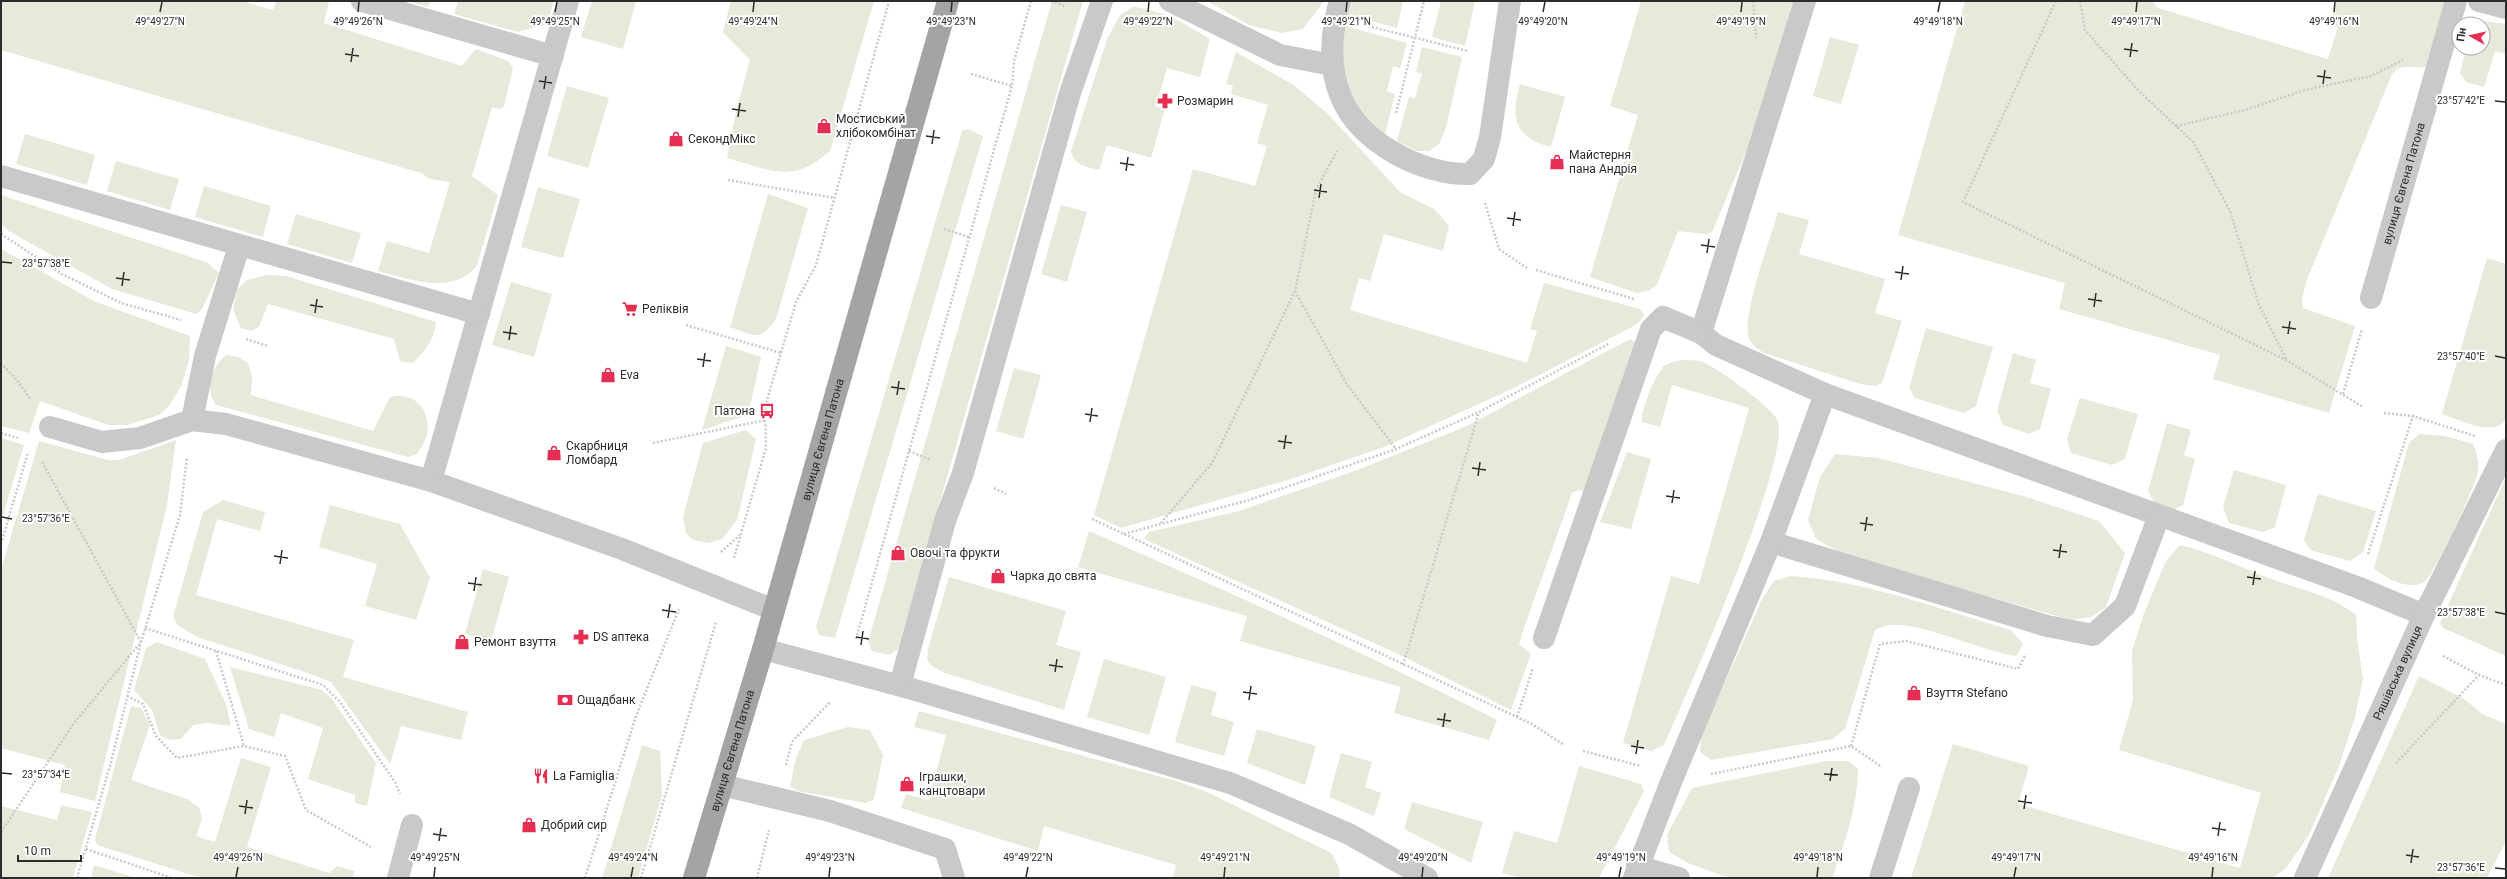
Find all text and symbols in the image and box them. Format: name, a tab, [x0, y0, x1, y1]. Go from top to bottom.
text: 49°49'27"N	[135, 16, 185, 27]
text: 49°49'26"N	[333, 16, 383, 27]
text: 49°49'25"N	[530, 16, 580, 27]
text: 49°49'24"N	[728, 16, 778, 27]
text: 49°49'23"N	[926, 16, 976, 27]
text: 49°49'22"N	[1123, 16, 1173, 27]
text: 49°49'21"N	[1321, 16, 1371, 27]
text: 49°49'20"N	[1518, 16, 1568, 27]
text: 49°49'19"N	[1716, 16, 1766, 27]
text: 49°49'18"N	[1913, 16, 1963, 27]
text: 49°49'17"N	[2111, 16, 2161, 27]
text: 49°49'16"N	[2309, 16, 2359, 27]
north arrow	[2451, 16, 2491, 56]
text: Пн	[2454, 27, 2469, 43]
pharmacy icon: Розмарин	[1156, 92, 1174, 110]
place label: Розмарин	[1177, 94, 1233, 108]
text: 23°57'42"E	[2437, 95, 2485, 106]
place label: Мостиський хлібокомбінат	[836, 112, 916, 140]
shop icon: Мостиський хлібокомбінат	[815, 117, 833, 135]
street label: вулиця Євгена Патона	[2380, 121, 2428, 246]
shop icon: СекондМікс	[667, 130, 685, 148]
place label: СекондМікс	[688, 132, 756, 146]
place label: Майстерня пана Андрія	[1569, 148, 1637, 176]
shop icon: Майстерня пана Андрія	[1548, 153, 1566, 171]
text: 23°57'38"E	[22, 258, 70, 269]
supermarket icon: Реліквія	[621, 300, 639, 318]
place label: Реліквія	[642, 302, 689, 316]
text: 23°57'40"E	[2437, 351, 2485, 362]
shop icon: Eva	[599, 366, 617, 384]
place label: Eva	[620, 368, 639, 382]
street label: вулиця Євгена Патона	[799, 377, 847, 502]
bus stop icon: Патона	[758, 402, 776, 420]
place label: Патона	[714, 404, 755, 418]
place label: Скарбниця Ломбард	[566, 439, 628, 467]
shop icon: Скарбниця Ломбард	[545, 444, 563, 462]
text: 23°57'36"E	[22, 513, 70, 524]
shop icon: Овочі та фрукти	[889, 544, 907, 562]
place label: Овочі та фрукти	[910, 546, 1000, 560]
shop icon: Чарка до свята	[989, 567, 1007, 585]
place label: Чарка до свята	[1010, 569, 1096, 583]
text: 23°57'38"E	[2437, 607, 2485, 618]
street label: Ряшівська вулиця	[2370, 623, 2425, 723]
pharmacy icon: DS аптека	[572, 628, 590, 646]
place label: DS аптека	[593, 630, 649, 644]
shop icon: Ремонт взуття	[453, 633, 471, 651]
place label: Ремонт взуття	[474, 635, 556, 649]
shop icon: Взуття Stefano	[1905, 684, 1923, 702]
place label: Взуття Stefano	[1926, 686, 2008, 700]
street label: вулиця Євгена Патона	[707, 688, 757, 813]
bank icon: Ощадбанк	[556, 691, 574, 709]
place label: Ощадбанк	[577, 693, 636, 707]
restaurant icon: La Famiglia	[532, 767, 550, 785]
text: 23°57'34"E	[22, 769, 70, 780]
place label: La Famiglia	[553, 769, 614, 783]
place label: Іграшки, канцтовари	[919, 770, 985, 798]
shop icon: Іграшки, канцтовари	[898, 775, 916, 793]
shop icon: Добрий сир	[520, 816, 538, 834]
place label: Добрий сир	[541, 818, 607, 832]
scale bar	[18, 837, 81, 863]
text: 10 m	[24, 844, 51, 858]
text: 49°49'26"N	[213, 852, 263, 863]
text: 49°49'25"N	[410, 852, 460, 863]
text: 49°49'24"N	[608, 852, 658, 863]
text: 49°49'23"N	[805, 852, 855, 863]
text: 49°49'22"N	[1003, 852, 1053, 863]
text: 49°49'21"N	[1200, 852, 1250, 863]
text: 49°49'20"N	[1398, 852, 1448, 863]
text: 49°49'19"N	[1596, 852, 1646, 863]
text: 49°49'18"N	[1793, 852, 1843, 863]
text: 49°49'17"N	[1991, 852, 2041, 863]
text: 49°49'16"N	[2188, 852, 2238, 863]
text: 23°57'36"E	[2437, 862, 2485, 873]

